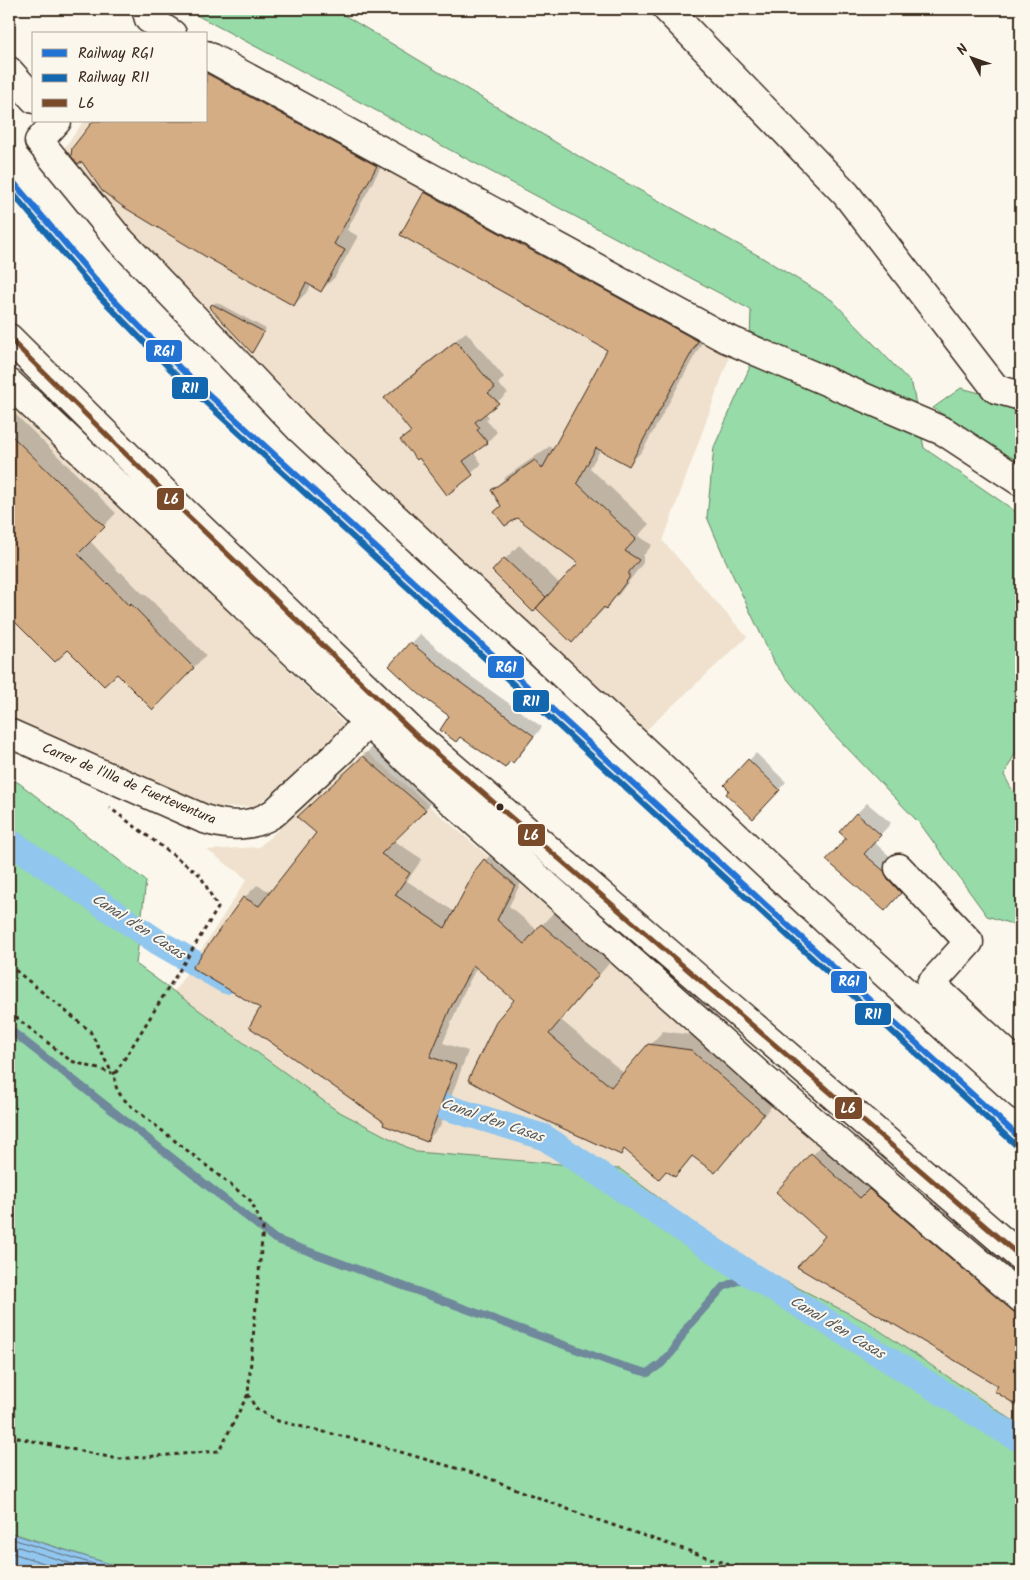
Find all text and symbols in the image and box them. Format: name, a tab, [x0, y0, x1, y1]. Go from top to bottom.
legend	[32, 32, 208, 122]
north arrow	[948, 32, 998, 82]
text: N	[952, 39, 974, 61]
text: Railway RG1	[78, 42, 154, 66]
text: Railway R11	[78, 66, 150, 90]
text: L6	[78, 92, 95, 116]
line badge: RG1	[145, 339, 183, 363]
text: RG1	[154, 341, 175, 363]
line badge: R11	[171, 376, 209, 400]
text: R11	[182, 378, 199, 400]
line badge: L6	[156, 487, 185, 511]
text: L6	[163, 489, 179, 511]
line badge: RG1	[487, 655, 525, 679]
text: RG1	[496, 657, 517, 679]
line badge: R11	[512, 689, 550, 713]
text: R11	[523, 691, 540, 713]
street label: Carrer de l'Illa de Fuerteventura	[39, 737, 219, 831]
unlabelled marker	[495, 802, 505, 812]
line badge: L6	[517, 823, 546, 847]
text: L6	[523, 825, 539, 847]
water label: Canal d'en Casas	[87, 888, 191, 967]
line badge: RG1	[830, 970, 868, 994]
text: RG1	[839, 971, 860, 993]
line badge: R11	[854, 1002, 892, 1026]
text: R11	[865, 1004, 882, 1026]
water label: Canal d'en Casas	[438, 1092, 548, 1150]
line badge: L6	[834, 1096, 863, 1120]
text: L6	[840, 1098, 856, 1120]
water label: Canal d'en Casas	[785, 1290, 890, 1367]

